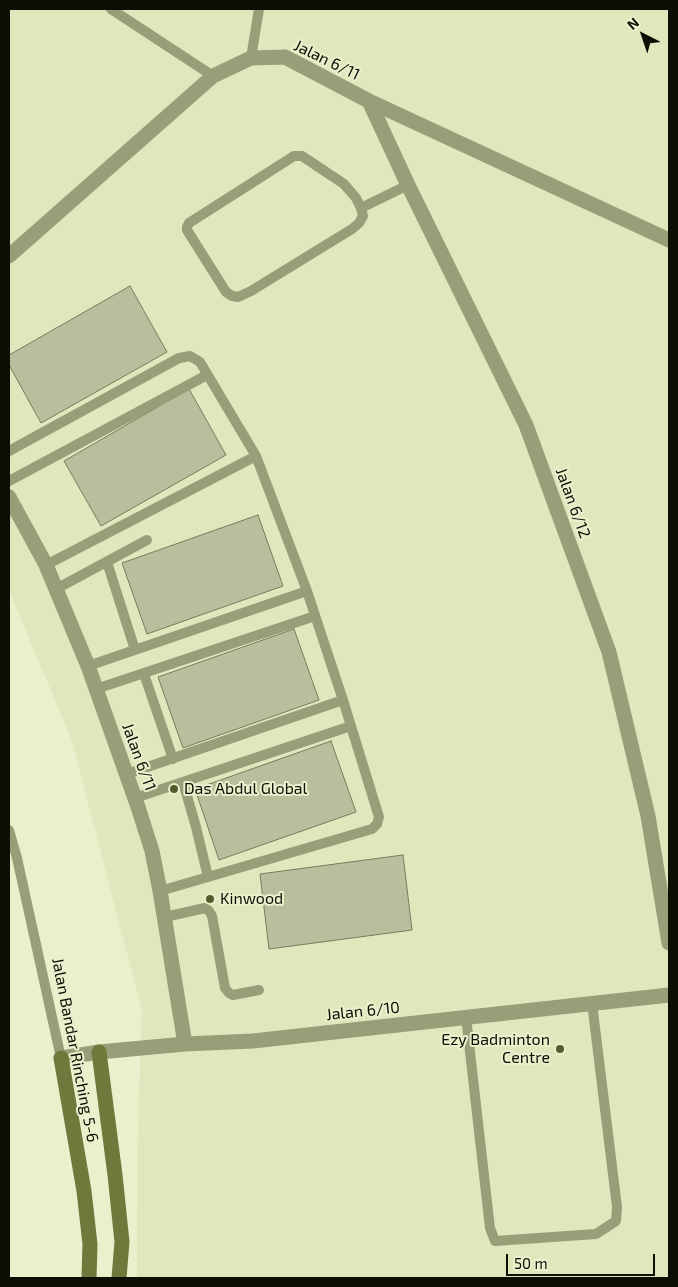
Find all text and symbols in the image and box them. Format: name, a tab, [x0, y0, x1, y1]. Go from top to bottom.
north arrow	[618, 10, 668, 60]
text: N	[623, 14, 642, 33]
street label: Jalan 6/11	[291, 36, 363, 84]
street label: Jalan 6/12	[551, 465, 595, 541]
street label: Jalan 6/11	[118, 720, 160, 794]
place label: Das Abdul Global	[184, 779, 307, 799]
marker: Das Abdul Global	[168, 783, 180, 795]
place label: Kinwood	[220, 889, 283, 909]
marker: Kinwood	[204, 893, 216, 905]
street label: Jalan Bandar Rinching 5-6	[48, 956, 102, 1144]
street label: Jalan 6/10	[325, 998, 401, 1024]
place label: Ezy Badminton Centre	[441, 1030, 550, 1068]
marker: Ezy Badminton Centre	[554, 1043, 566, 1055]
scale bar	[508, 1244, 657, 1276]
text: 50 m	[514, 1254, 548, 1272]

